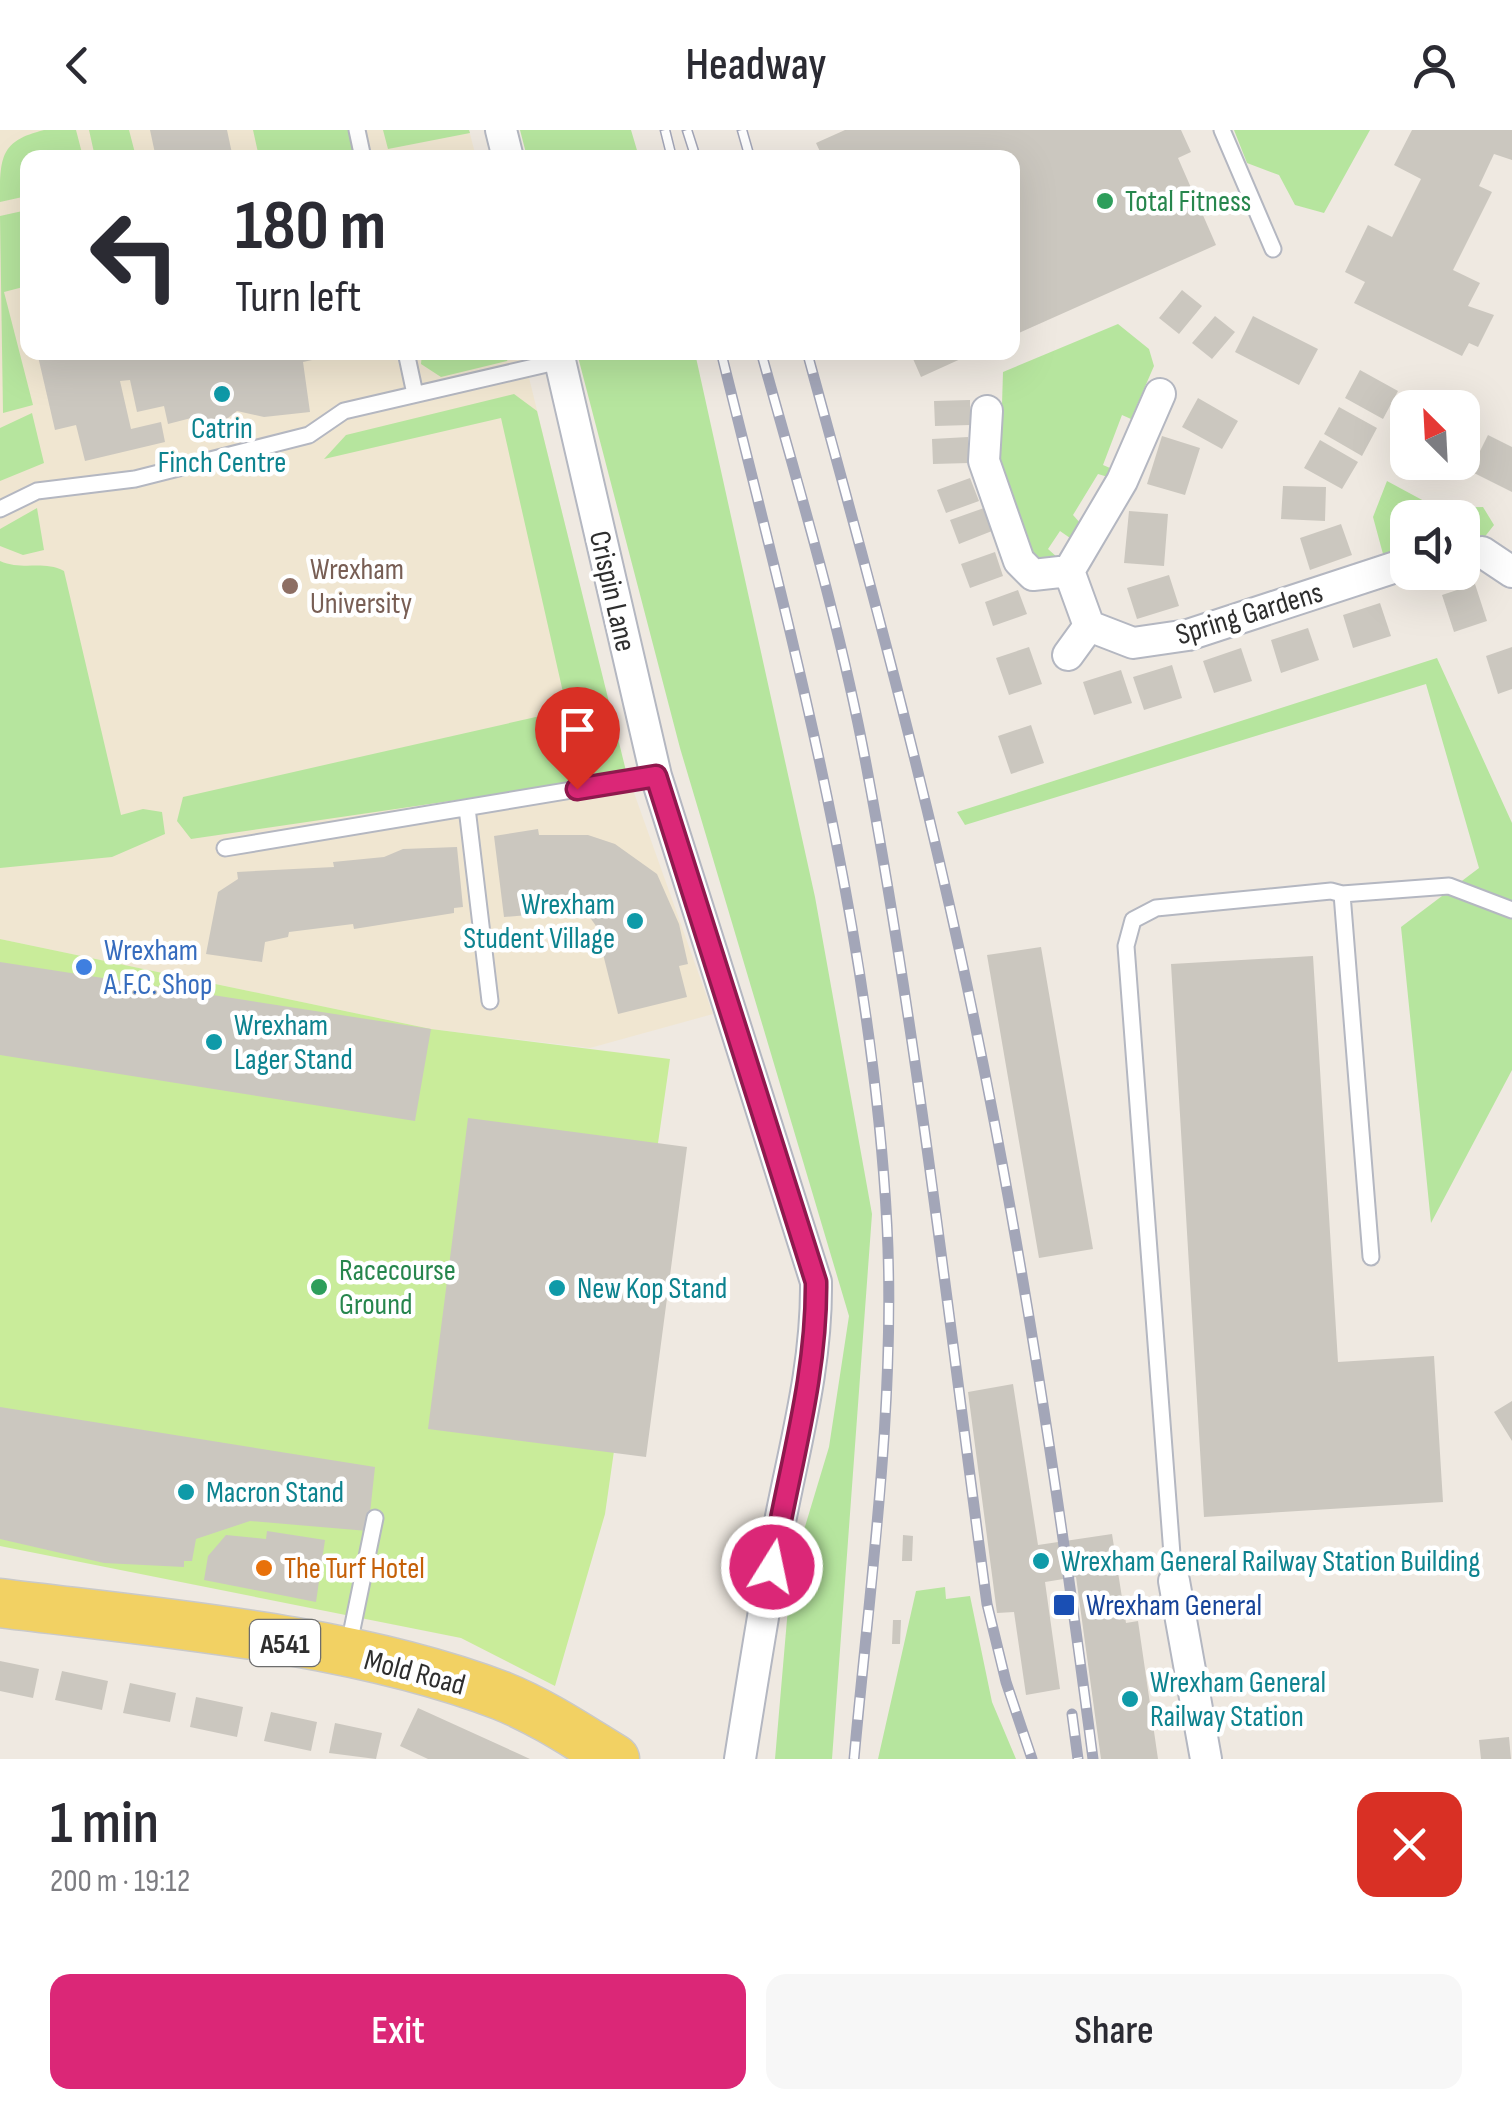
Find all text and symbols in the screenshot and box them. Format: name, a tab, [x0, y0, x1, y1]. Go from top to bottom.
icon: back	[50, 38, 105, 93]
text: Headway	[685, 38, 827, 93]
icon: person	[1407, 38, 1462, 93]
place label: Total Fitness	[1125, 184, 1251, 220]
text: 180 m	[235, 185, 386, 269]
icon: left	[70, 190, 200, 320]
marker: Total Fitness	[1094, 190, 1116, 212]
text: Turn left	[235, 270, 361, 325]
marker: Catrin Finch Centre	[211, 383, 233, 405]
north arrow	[1390, 390, 1480, 480]
map controls	[1390, 390, 1480, 590]
place label: Catrin Finch Centre	[158, 411, 286, 481]
button: sound	[1390, 500, 1480, 590]
street label: Crispin Lane	[581, 527, 643, 655]
place label: Wrexham University	[310, 552, 412, 622]
marker: Wrexham University	[279, 575, 301, 597]
street label: Spring Gardens	[1171, 575, 1327, 653]
pin	[535, 687, 620, 790]
icon: arrive	[550, 702, 605, 757]
place label: Wrexham Student Village	[463, 887, 615, 957]
marker: Wrexham Student Village	[624, 910, 646, 932]
place label: Wrexham A.F.C. Shop	[103, 933, 212, 1003]
marker: Wrexham A.F.C. Shop	[73, 956, 95, 978]
place label: Wrexham Lager Stand	[234, 1008, 353, 1078]
marker: Wrexham Lager Stand	[203, 1031, 225, 1053]
place label: Racecourse Ground	[339, 1253, 456, 1323]
place label: New Kop Stand	[577, 1271, 727, 1307]
marker: Racecourse Ground	[308, 1276, 330, 1298]
marker: New Kop Stand	[546, 1277, 568, 1299]
place label: Macron Stand	[206, 1475, 344, 1511]
marker: Macron Stand	[175, 1481, 197, 1503]
position arrow	[720, 1515, 824, 1619]
place label: Wrexham General Railway Station Building	[1061, 1544, 1480, 1580]
marker: Wrexham General Railway Station Building	[1030, 1550, 1052, 1572]
place label: The Turf Hotel	[284, 1551, 425, 1587]
marker: The Turf Hotel	[253, 1557, 275, 1579]
place label: Wrexham General	[1086, 1588, 1262, 1624]
marker: Wrexham General	[1051, 1592, 1077, 1618]
road number: A541	[250, 1620, 320, 1666]
street label: Mold Road	[360, 1642, 469, 1704]
place label: Wrexham General Railway Station	[1150, 1665, 1326, 1735]
marker: Wrexham General Railway Station	[1119, 1688, 1141, 1710]
text: 1 min	[50, 1788, 159, 1860]
button: close	[1357, 1792, 1462, 1897]
text: 200 m · 19:12	[50, 1862, 190, 1901]
button: Exit	[50, 1974, 746, 2089]
button: Share	[766, 1974, 1462, 2089]

